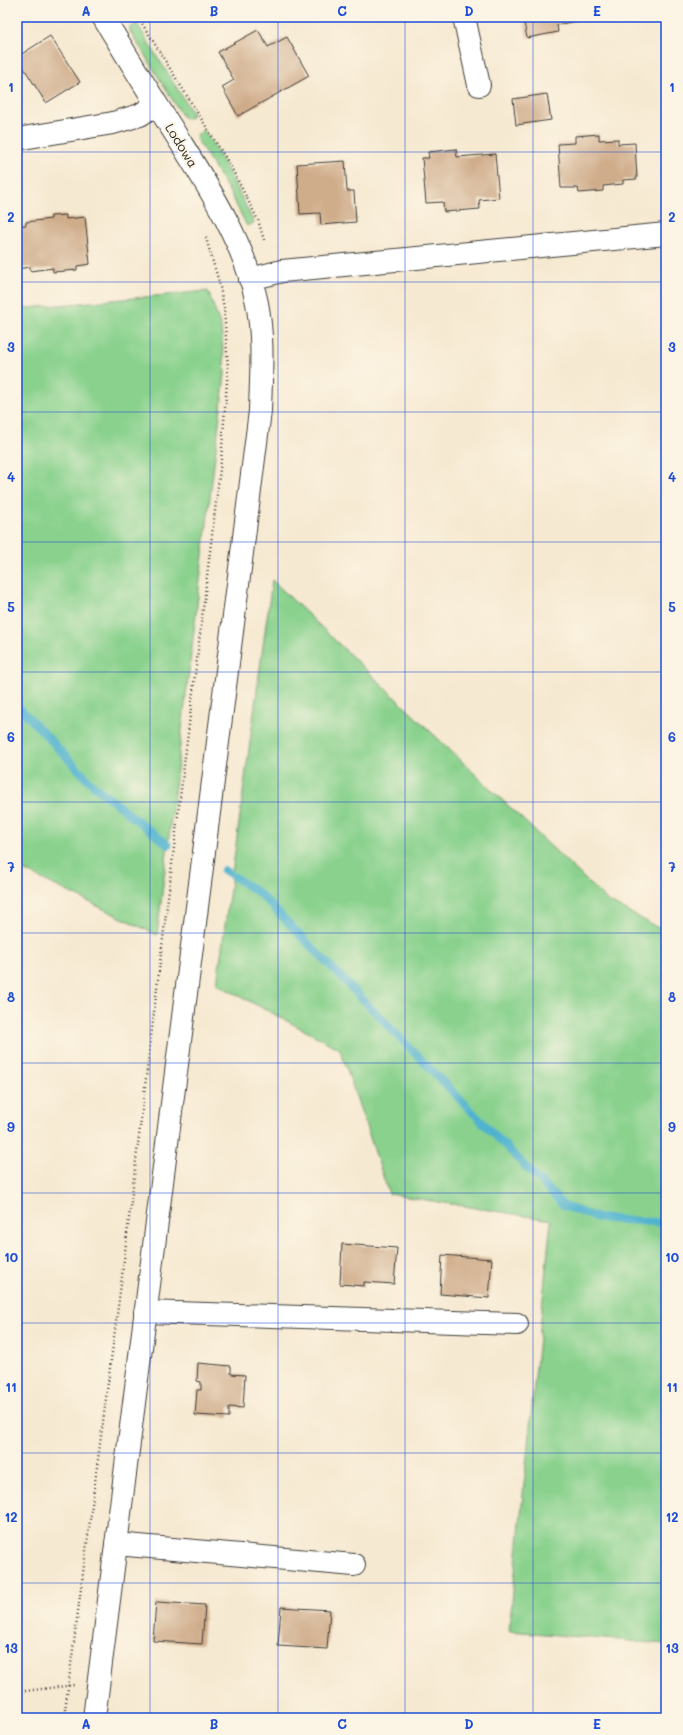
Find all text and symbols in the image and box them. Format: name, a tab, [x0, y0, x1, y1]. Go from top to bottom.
text: A	[81, 2, 91, 19]
text: B	[210, 2, 219, 19]
text: C	[337, 2, 347, 19]
text: D	[464, 2, 474, 19]
text: E	[593, 2, 601, 19]
text: 1	[8, 78, 14, 95]
text: 1	[669, 78, 675, 95]
street label: Lodowa	[162, 120, 202, 170]
text: 2	[7, 208, 15, 225]
text: 2	[668, 208, 676, 225]
text: 3	[7, 338, 15, 355]
text: 3	[668, 338, 676, 355]
text: 4	[7, 468, 15, 485]
text: 4	[668, 468, 676, 485]
text: 5	[7, 598, 15, 615]
text: 5	[668, 598, 676, 615]
text: 6	[7, 728, 15, 745]
text: 6	[668, 728, 676, 745]
text: 7	[7, 858, 15, 875]
text: 7	[668, 858, 676, 875]
text: 8	[7, 988, 15, 1005]
text: 8	[668, 988, 676, 1005]
text: 9	[7, 1118, 15, 1135]
text: 9	[668, 1118, 676, 1135]
text: 10	[4, 1248, 18, 1265]
text: 10	[665, 1248, 679, 1265]
text: 11	[5, 1378, 17, 1395]
text: 11	[666, 1378, 678, 1395]
text: 12	[4, 1508, 18, 1525]
text: 12	[665, 1508, 679, 1525]
text: 13	[4, 1639, 18, 1656]
text: 13	[665, 1639, 679, 1656]
text: A	[81, 1715, 91, 1732]
text: B	[210, 1715, 219, 1732]
text: C	[337, 1715, 347, 1732]
text: D	[464, 1715, 474, 1732]
text: E	[593, 1715, 601, 1732]

